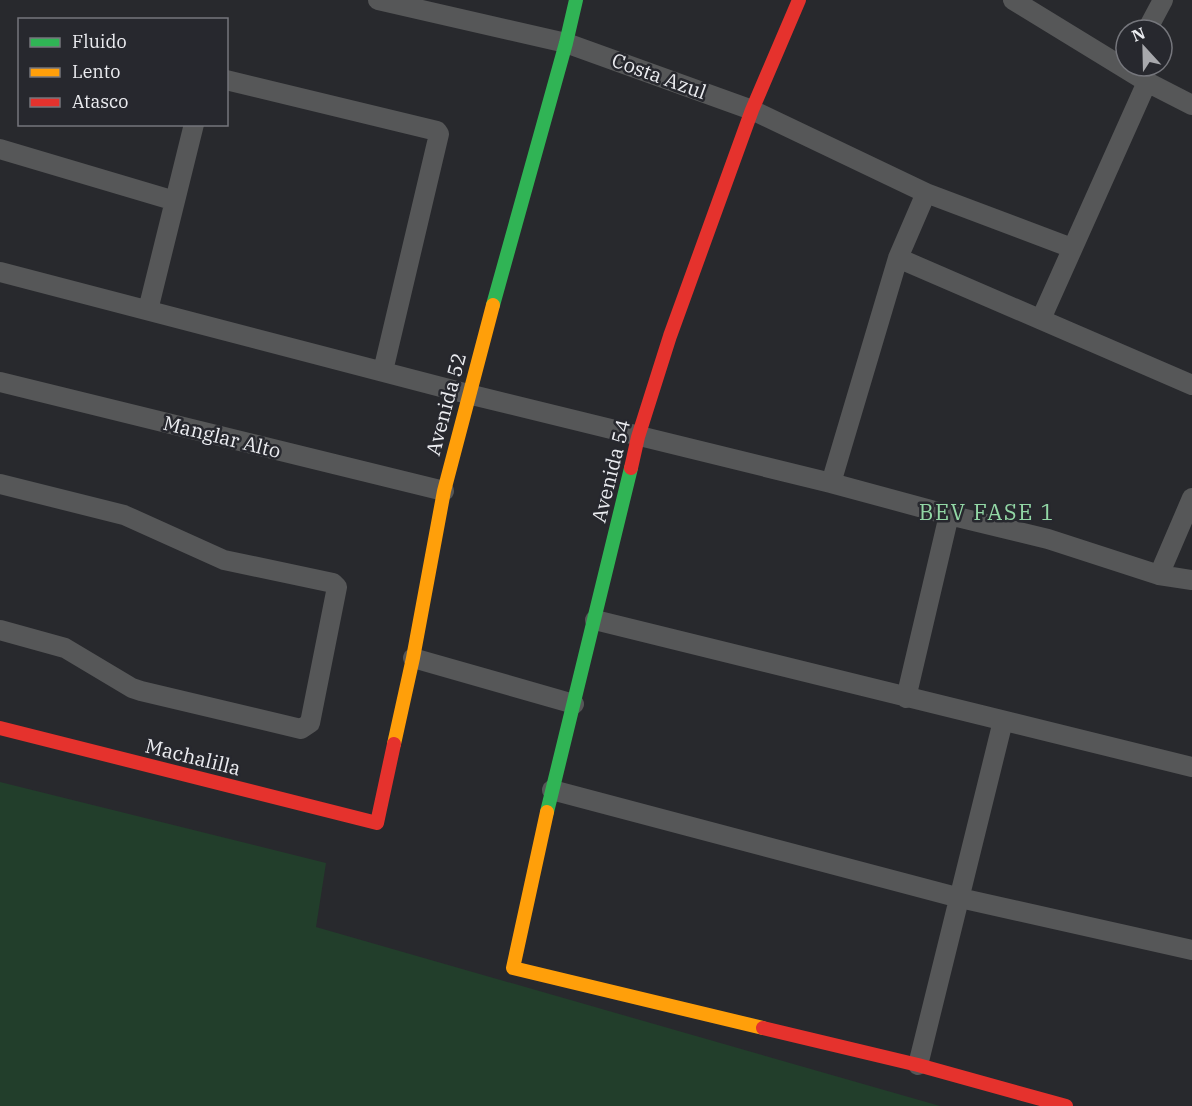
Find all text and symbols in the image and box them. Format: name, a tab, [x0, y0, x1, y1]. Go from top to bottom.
legend	[18, 18, 228, 126]
north arrow	[1114, 18, 1174, 78]
text: N	[1129, 22, 1148, 46]
text: Fluido	[72, 30, 127, 53]
street label: Costa Azul	[608, 46, 710, 105]
text: Lento	[72, 60, 120, 83]
text: Atasco	[72, 90, 128, 113]
street label: Avenida 52	[419, 350, 472, 458]
street label: Manglar Alto	[160, 409, 284, 464]
street label: Avenida 54	[585, 417, 636, 525]
district label: BEV FASE 1	[919, 497, 1055, 526]
street label: Machalilla	[143, 732, 244, 781]

